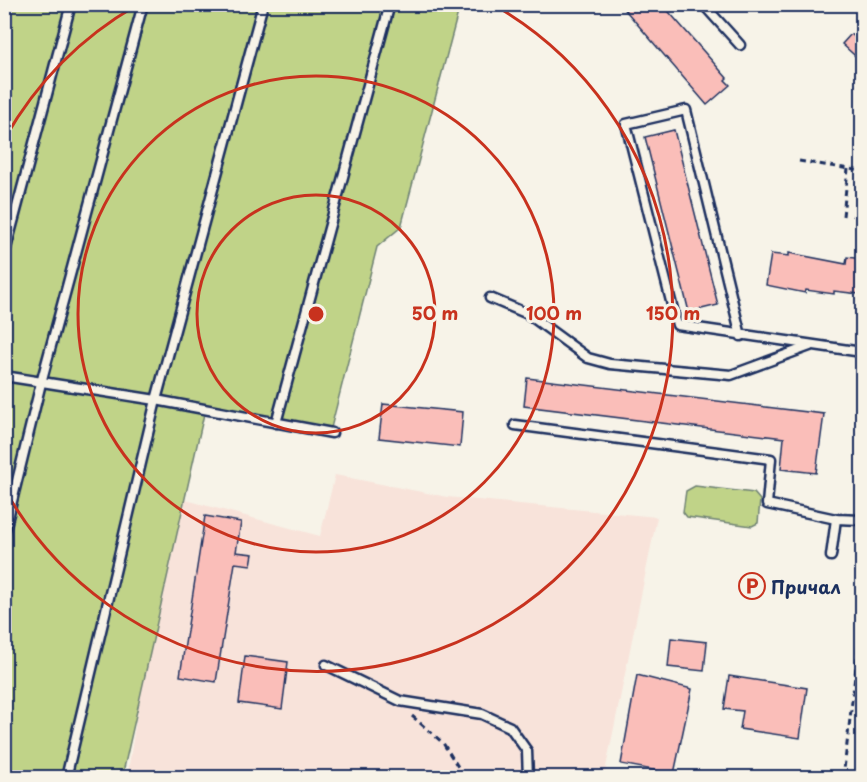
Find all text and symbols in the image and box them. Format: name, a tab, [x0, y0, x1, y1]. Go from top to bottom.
text: 50 m	[412, 299, 458, 326]
text: 100 m	[526, 299, 582, 326]
text: 150 m	[646, 299, 700, 326]
centre of rings	[306, 304, 326, 324]
parking icon: Причал	[737, 571, 767, 601]
place label: Причал	[771, 573, 841, 600]

